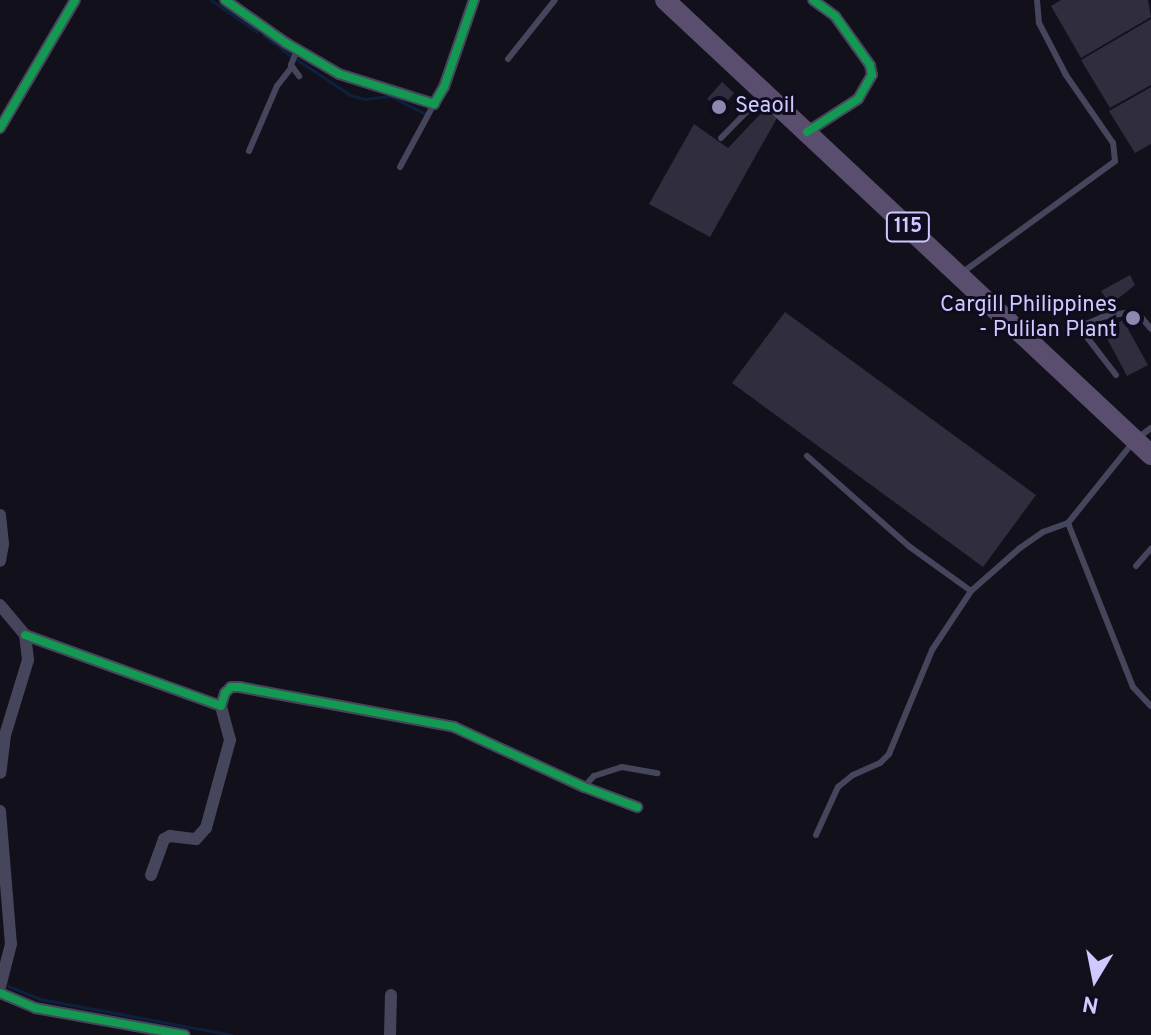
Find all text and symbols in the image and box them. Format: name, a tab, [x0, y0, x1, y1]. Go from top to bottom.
place label: Seaoil	[735, 94, 795, 120]
marker: Seaoil	[710, 98, 728, 116]
road number: 115	[884, 211, 932, 243]
place label: Cargill Philippines - Pulilan Plant	[940, 292, 1117, 344]
marker: Cargill Philippines - Pulilan Plant	[1124, 309, 1142, 327]
north arrow	[1055, 939, 1135, 1019]
text: N	[1081, 988, 1101, 1018]

